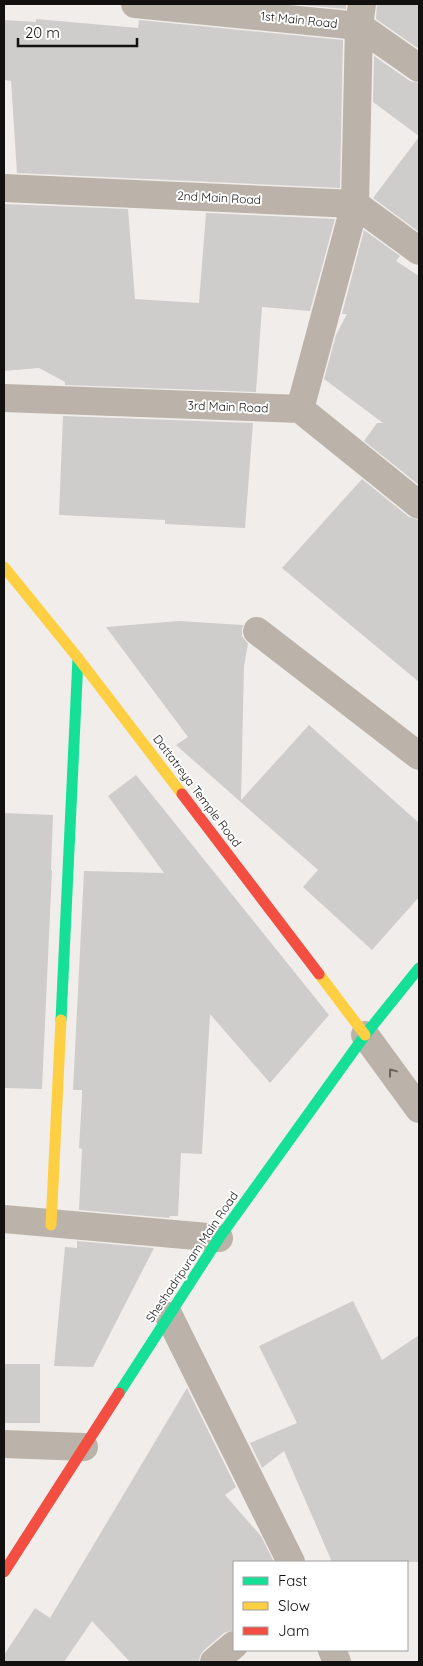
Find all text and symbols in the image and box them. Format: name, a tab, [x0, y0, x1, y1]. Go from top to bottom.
street label: 1st Main Road	[260, 8, 338, 31]
scale bar	[18, 15, 136, 47]
text: 20 m	[25, 23, 60, 42]
street label: 2nd Main Road	[177, 188, 261, 207]
street label: 3rd Main Road	[187, 398, 269, 415]
street label: Dattatreya Temple Road	[150, 731, 245, 850]
one-way arrow	[389, 1068, 398, 1078]
street label: Sheshadripuram Main Road	[142, 1189, 241, 1325]
legend	[233, 1561, 408, 1651]
text: Fast	[278, 1571, 307, 1590]
text: Slow	[278, 1596, 310, 1615]
text: Jam	[278, 1621, 309, 1640]

